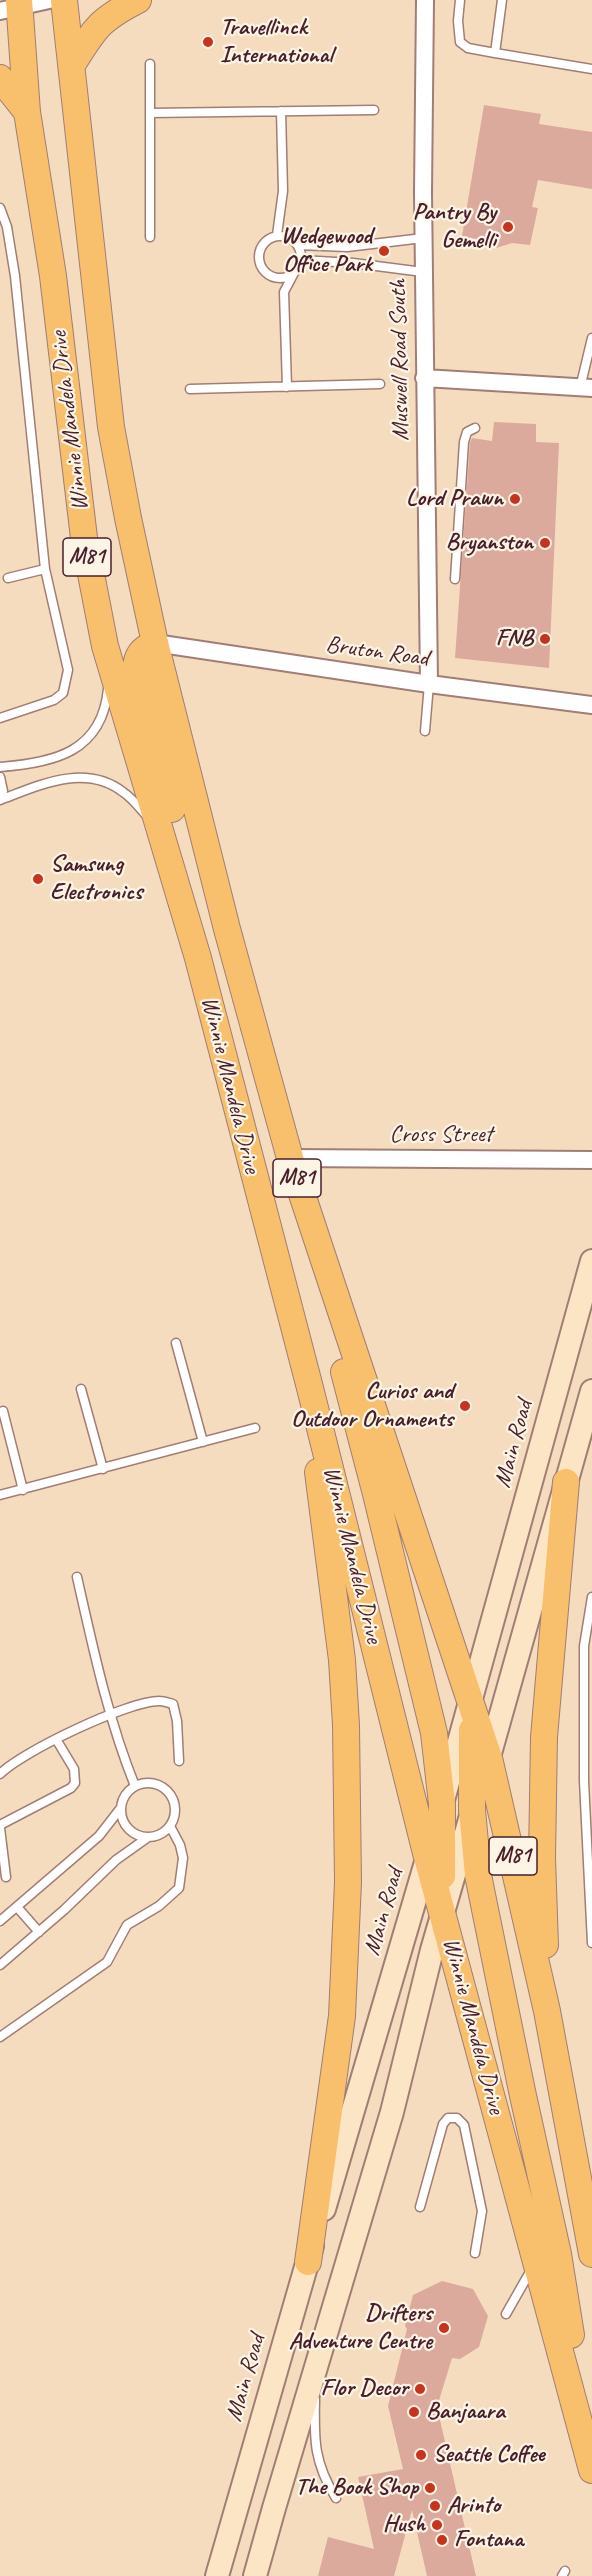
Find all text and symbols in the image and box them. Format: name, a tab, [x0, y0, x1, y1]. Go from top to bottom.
place label: Travellinck International	[220, 14, 333, 70]
marker: Travellinck International	[201, 35, 215, 49]
place label: Pantry By Gemelli	[413, 199, 496, 255]
marker: Pantry By Gemelli	[501, 220, 515, 234]
place label: Wedgewood Office Park	[281, 223, 372, 279]
marker: Wedgewood Office Park	[377, 244, 391, 258]
street label: Muswell Road South	[384, 279, 416, 441]
street label: Winnie Mandela Drive	[45, 330, 95, 512]
place label: Lord Prawn	[406, 485, 503, 513]
marker: Lord Prawn	[508, 492, 522, 506]
place label: Bryanston	[446, 529, 533, 557]
marker: Bryanston	[538, 536, 552, 550]
road number: M81	[63, 538, 111, 576]
place label: FNB	[496, 625, 533, 653]
street label: Bruton Road	[324, 631, 430, 673]
marker: FNB	[538, 632, 552, 646]
place label: Samsung Electronics	[50, 851, 142, 907]
marker: Samsung Electronics	[31, 872, 45, 886]
street label: Winnie Mandela Drive	[194, 994, 266, 1176]
street label: Cross Street	[390, 1121, 492, 1149]
road number: M81	[273, 1159, 321, 1197]
place label: Curios and Outdoor Ornaments	[291, 1378, 453, 1434]
street label: Main Road	[489, 1397, 539, 1491]
marker: Curios and Outdoor Ornaments	[458, 1399, 472, 1413]
street label: Winnie Mandela Drive	[316, 1464, 388, 1646]
road number: M81	[489, 1837, 537, 1875]
street label: Main Road	[358, 1865, 410, 1959]
street label: Winnie Mandela Drive	[436, 1935, 510, 2117]
place label: Drifters Adventure Centre	[289, 2300, 432, 2356]
marker: Drifters Adventure Centre	[437, 2321, 451, 2335]
street label: Main Road	[220, 2331, 272, 2425]
place label: Flor Decor	[321, 2375, 408, 2403]
marker: Flor Decor	[413, 2382, 427, 2396]
place label: Banjaara	[426, 2398, 505, 2426]
marker: Banjaara	[407, 2405, 421, 2419]
place label: Seattle Coffee	[433, 2441, 544, 2469]
marker: Seattle Coffee	[414, 2448, 428, 2462]
place label: The Book Shop	[295, 2474, 418, 2502]
marker: The Book Shop	[423, 2481, 437, 2495]
place label: Arinto	[447, 2492, 500, 2520]
marker: Arinto	[428, 2499, 442, 2513]
place label: Hush	[383, 2511, 425, 2539]
marker: Hush	[430, 2518, 444, 2532]
place label: Fontana	[454, 2526, 523, 2554]
marker: Fontana	[435, 2533, 449, 2547]

